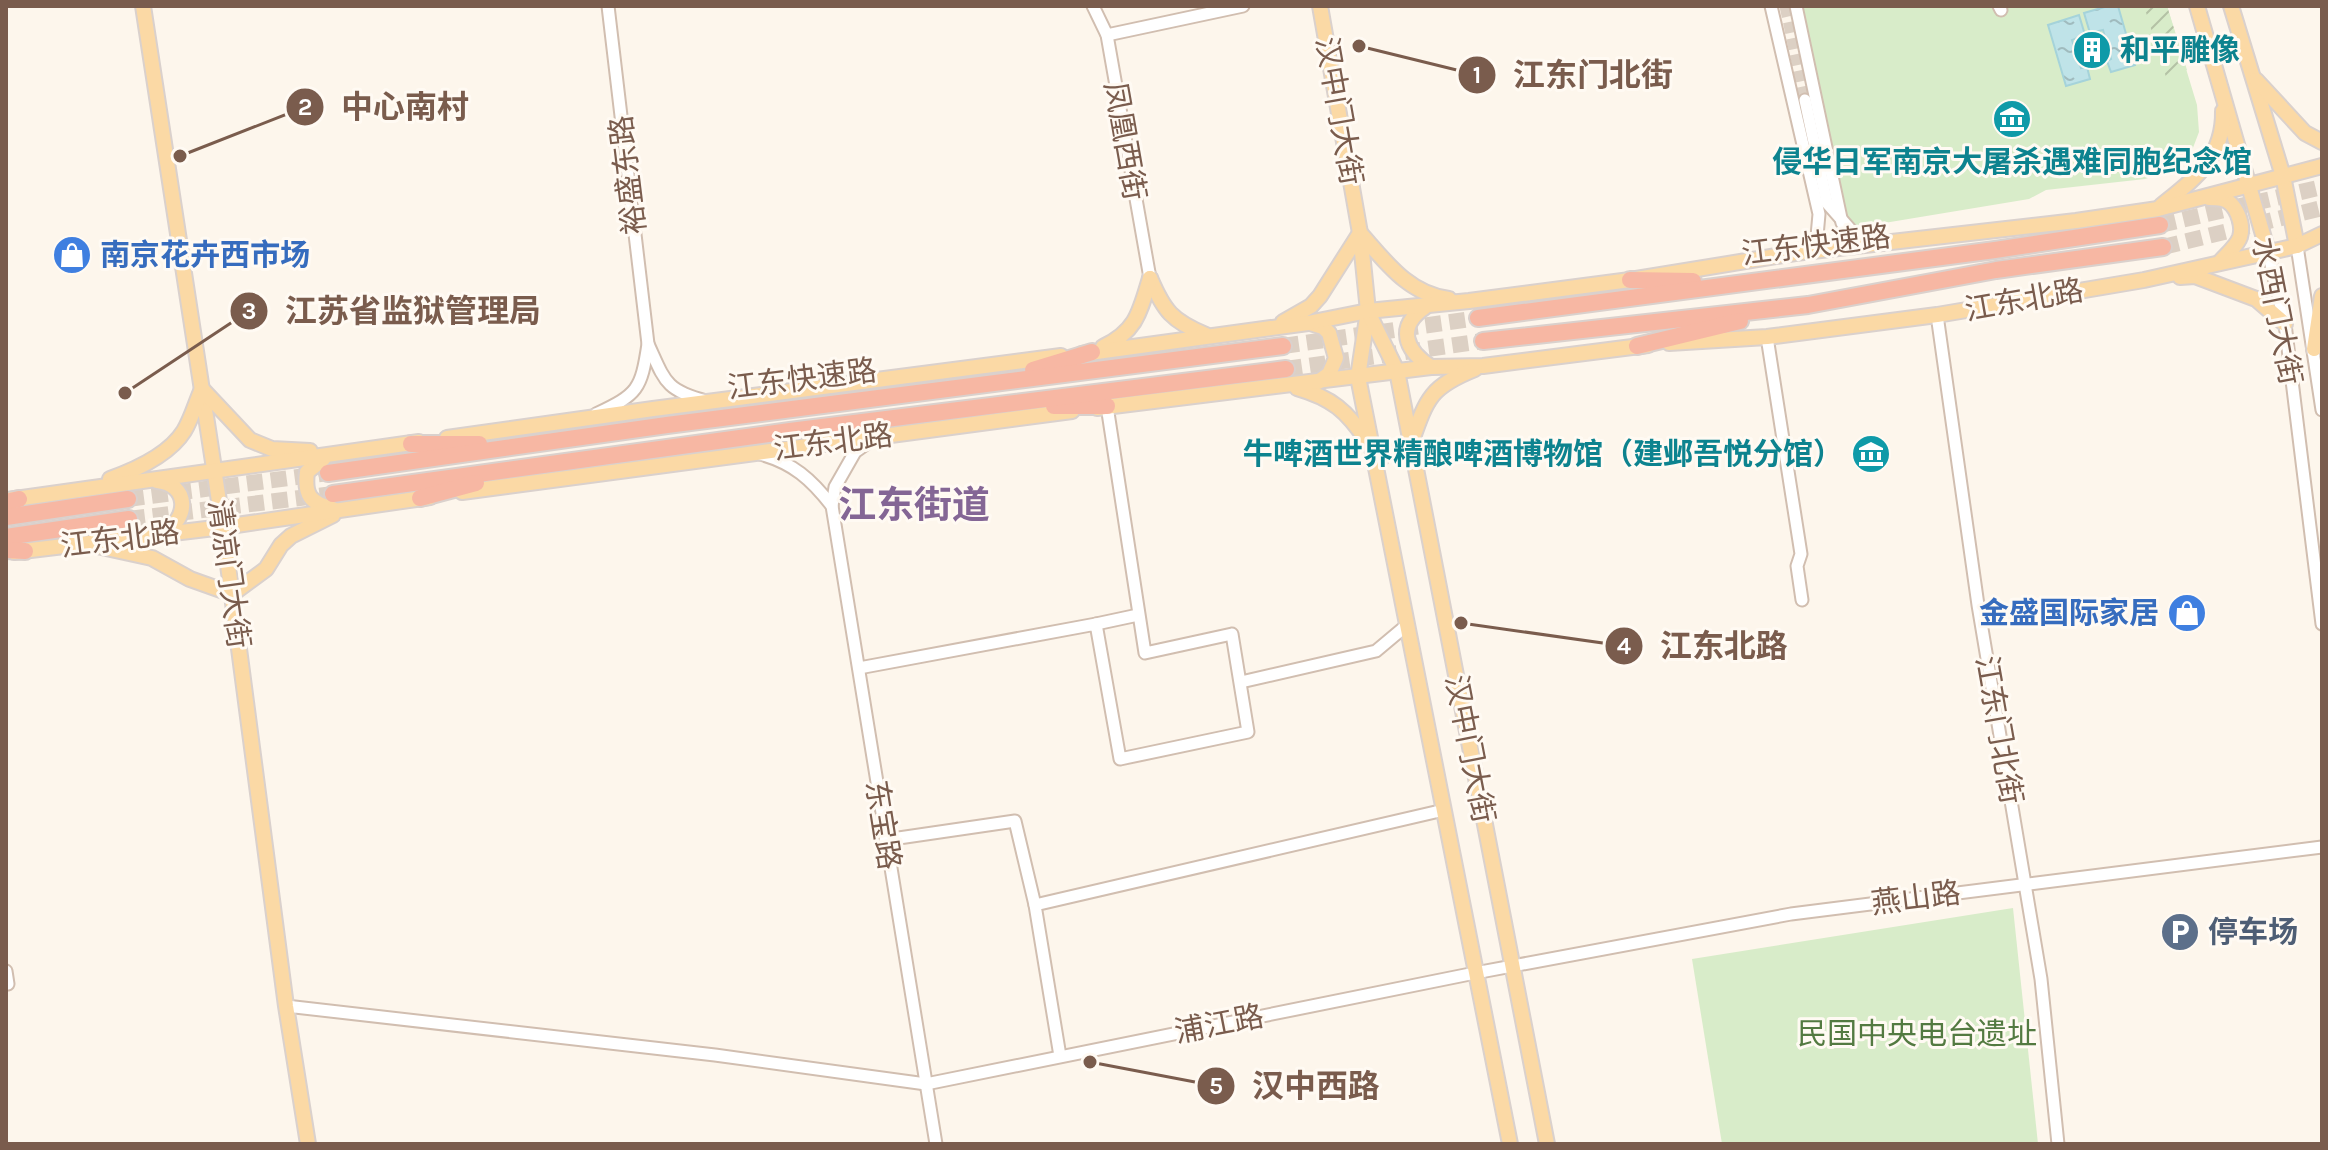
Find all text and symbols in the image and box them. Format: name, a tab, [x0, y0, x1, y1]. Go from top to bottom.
building icon: 和平雕像	[2071, 29, 2113, 71]
place label: 和平雕像	[2120, 32, 2240, 68]
street label: 汉中门大街	[1308, 34, 1370, 188]
callout: 江东门北街	[1457, 47, 1689, 103]
text: 江东门北街	[1513, 57, 1673, 94]
text: 1	[1473, 61, 1481, 89]
callout: 中心南村	[285, 79, 485, 135]
street label: 凤凰西街	[1097, 79, 1153, 203]
text: 中心南村	[341, 89, 469, 126]
text: 2	[298, 93, 312, 121]
museum icon: 侵华日军南京大屠杀遇难同胞纪念馆	[1991, 98, 2033, 140]
street label: 裕盛东路	[603, 113, 653, 237]
place label: 侵华日军南京大屠杀遇难同胞纪念馆	[1772, 144, 2252, 180]
street label: 江东快速路	[1739, 218, 1893, 272]
shop icon: 南京花卉西市场	[51, 234, 93, 276]
street label: 水西门大街	[2245, 234, 2309, 388]
place label: 南京花卉西市场	[100, 237, 310, 273]
street label: 江东北路	[1962, 272, 2086, 328]
callout: 江苏省监狱管理局	[229, 283, 557, 339]
text: 江苏省监狱管理局	[285, 293, 541, 330]
text: 3	[242, 297, 256, 325]
street label: 江东快速路	[725, 352, 879, 406]
street label: 江东北路	[771, 417, 895, 467]
museum icon: 牛啤酒世界精酿啤酒博物馆（建邺吾悦分馆）	[1850, 433, 1892, 475]
place label: 牛啤酒世界精酿啤酒博物馆（建邺吾悦分馆）	[1243, 436, 1843, 472]
district label: 江东街道	[838, 483, 990, 528]
street label: 清凉门大街	[201, 497, 257, 651]
street label: 江东北路	[58, 514, 182, 564]
shop icon: 金盛国际家居	[2166, 592, 2208, 634]
place label: 金盛国际家居	[1979, 595, 2159, 631]
callout: 江东北路	[1604, 618, 1804, 674]
text: 江东北路	[1660, 628, 1788, 665]
text: 4	[1617, 632, 1631, 660]
street label: 江东门北街	[1968, 653, 2030, 807]
street label: 汉中门大街	[1438, 672, 1502, 826]
street label: 东宝路	[858, 778, 908, 872]
street label: 燕山路	[1869, 875, 1963, 921]
parking icon: 停车场	[2159, 911, 2201, 953]
place label: 停车场	[2208, 914, 2298, 950]
street label: 浦江路	[1171, 998, 1267, 1050]
park label: 民国中央电台遗址	[1797, 1016, 2037, 1052]
callout: 汉中西路	[1196, 1058, 1396, 1114]
text: 汉中西路	[1252, 1068, 1380, 1105]
text: 5	[1209, 1072, 1223, 1100]

